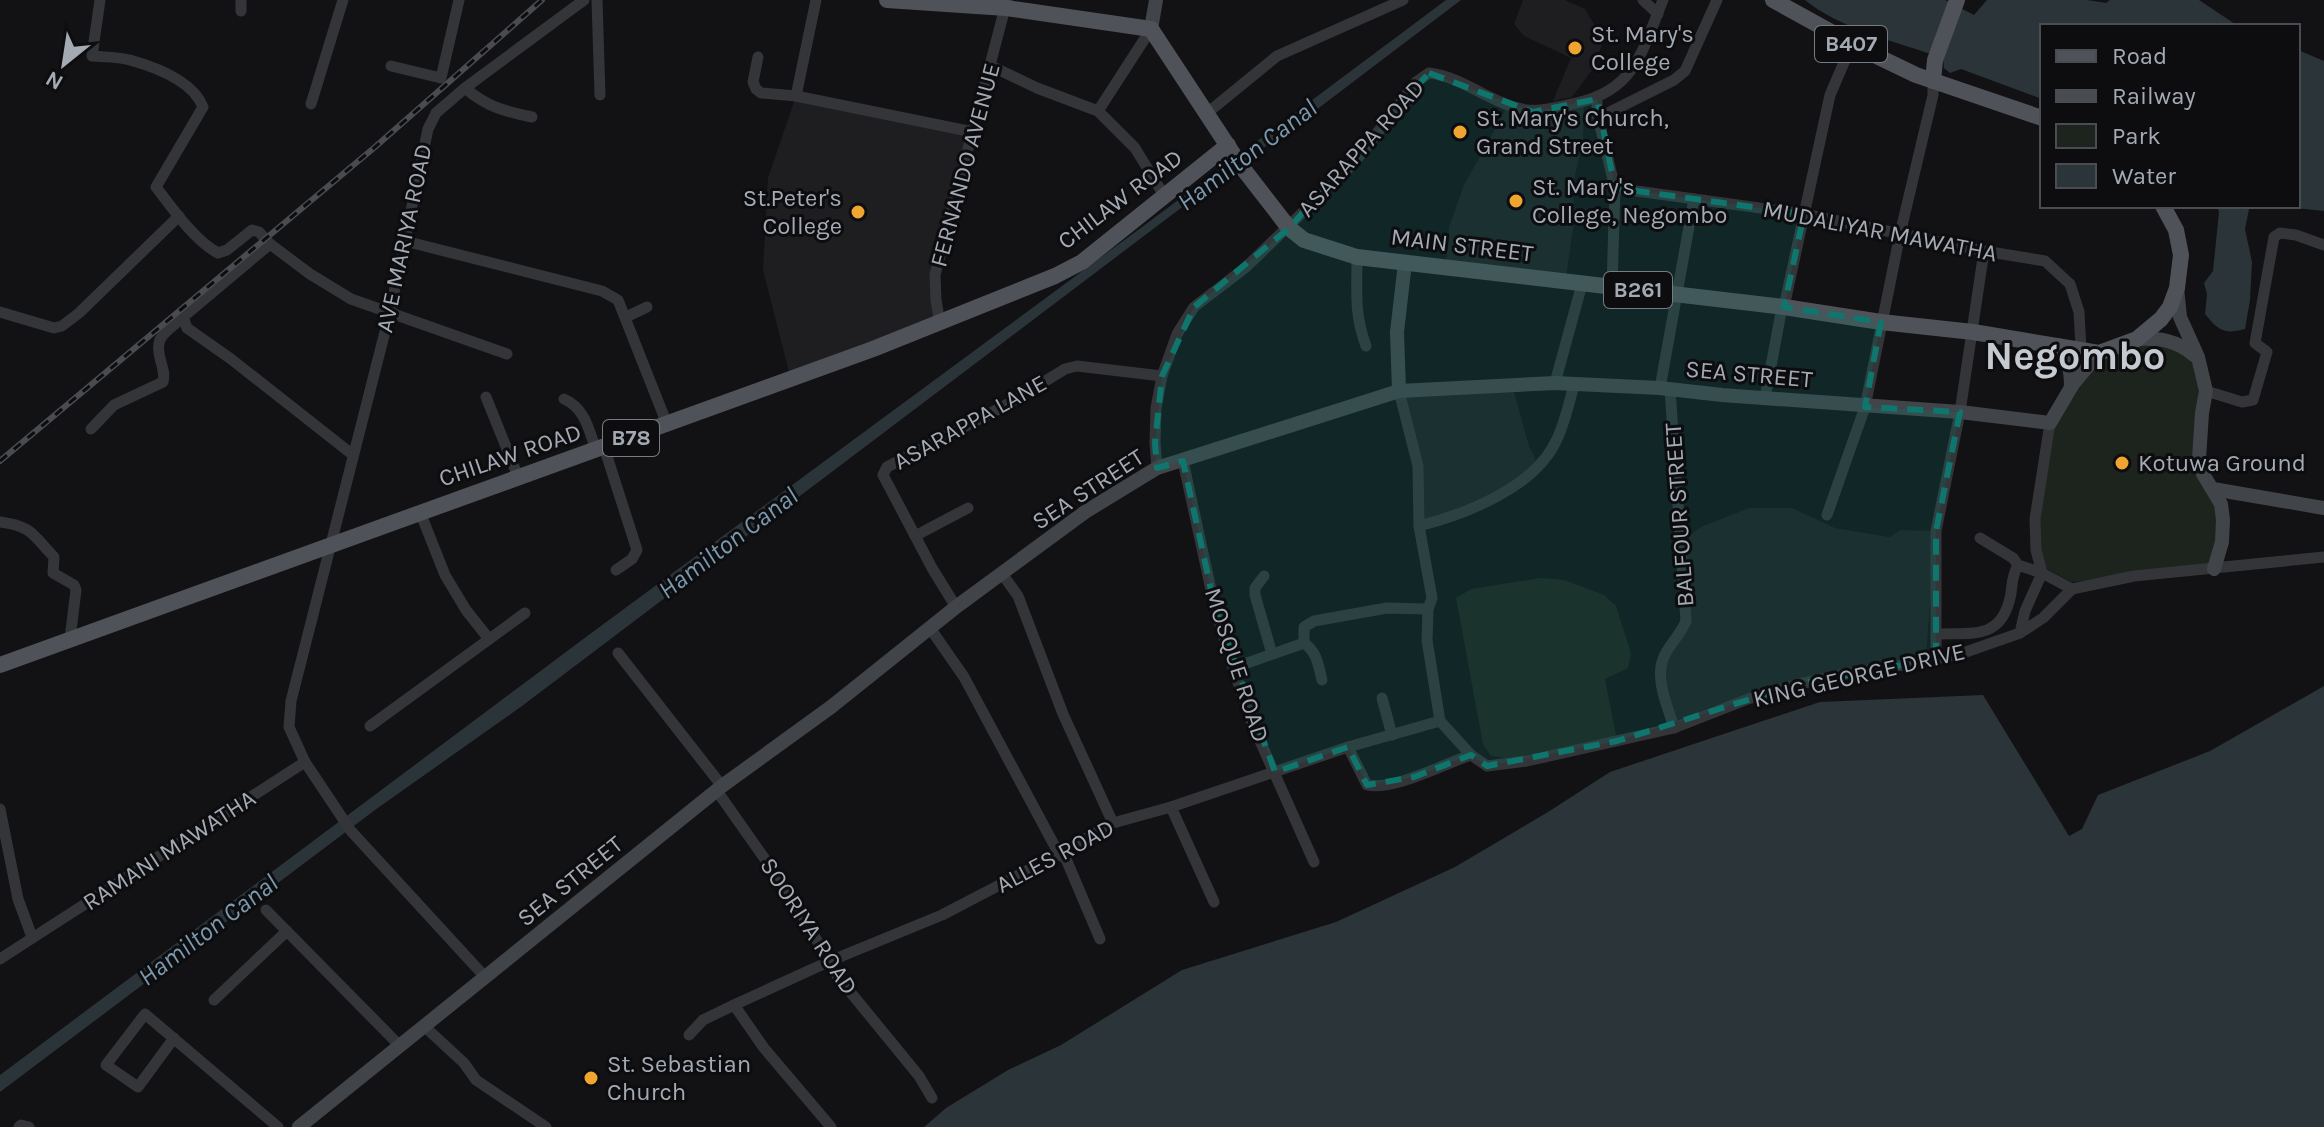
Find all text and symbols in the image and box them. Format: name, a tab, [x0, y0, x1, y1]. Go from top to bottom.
place label: St. Mary's College	[1591, 20, 1694, 76]
north arrow	[24, 24, 104, 104]
legend	[2040, 24, 2300, 208]
road number: B407	[1815, 26, 1887, 62]
marker: St. Mary's College	[1566, 39, 1584, 57]
text: Road	[2112, 42, 2167, 70]
street label: FERNANDO AVENUE	[924, 60, 1006, 270]
text: N	[41, 65, 68, 96]
street label: ASARAPPA ROAD	[1292, 73, 1430, 223]
text: Railway	[2112, 82, 2196, 110]
water label: Hamilton Canal	[1171, 92, 1323, 218]
place label: St. Mary's Church, Grand Street	[1476, 104, 1669, 160]
text: Park	[2112, 122, 2161, 150]
marker: St. Mary's Church, Grand Street	[1451, 123, 1469, 141]
street label: AVE MARIYA ROAD	[370, 141, 438, 335]
street label: CHILAW ROAD	[1052, 143, 1188, 255]
text: Water	[2112, 162, 2176, 190]
place label: St. Mary's College, Negombo	[1532, 173, 1727, 229]
place label: St.Peter's College	[743, 184, 842, 240]
marker: St. Mary's College, Negombo	[1507, 192, 1525, 210]
street label: MUDALIYAR MAWATHA	[1760, 195, 2000, 267]
marker: St.Peter's College	[849, 203, 867, 221]
street label: MAIN STREET	[1389, 222, 1535, 268]
road number: B261	[1604, 272, 1672, 308]
district label: Negombo	[1985, 332, 2165, 379]
street label: SEA STREET	[1684, 354, 1814, 394]
street label: ASARAPPA LANE	[889, 368, 1051, 476]
street label: CHILAW ROAD	[435, 418, 585, 492]
road number: B78	[603, 420, 659, 456]
street label: BALFOUR STREET	[1659, 422, 1699, 608]
street label: SEA STREET	[1027, 442, 1149, 536]
place label: Kotuwa Ground	[2138, 449, 2306, 477]
marker: Kotuwa Ground	[2113, 454, 2131, 472]
water label: Hamilton Canal	[652, 480, 804, 606]
street label: MOSQUE ROAD	[1199, 584, 1275, 746]
street label: KING GEORGE DRIVE	[1750, 637, 1968, 713]
street label: RAMANI MAWATHA	[77, 784, 261, 916]
street label: ALLES ROAD	[991, 813, 1119, 899]
street label: SEA STREET	[512, 830, 628, 932]
street label: SOORIYA ROAD	[754, 852, 864, 1000]
water label: Hamilton Canal	[132, 867, 284, 993]
place label: St. Sebastian Church	[607, 1050, 751, 1106]
marker: St. Sebastian Church	[582, 1069, 600, 1087]

